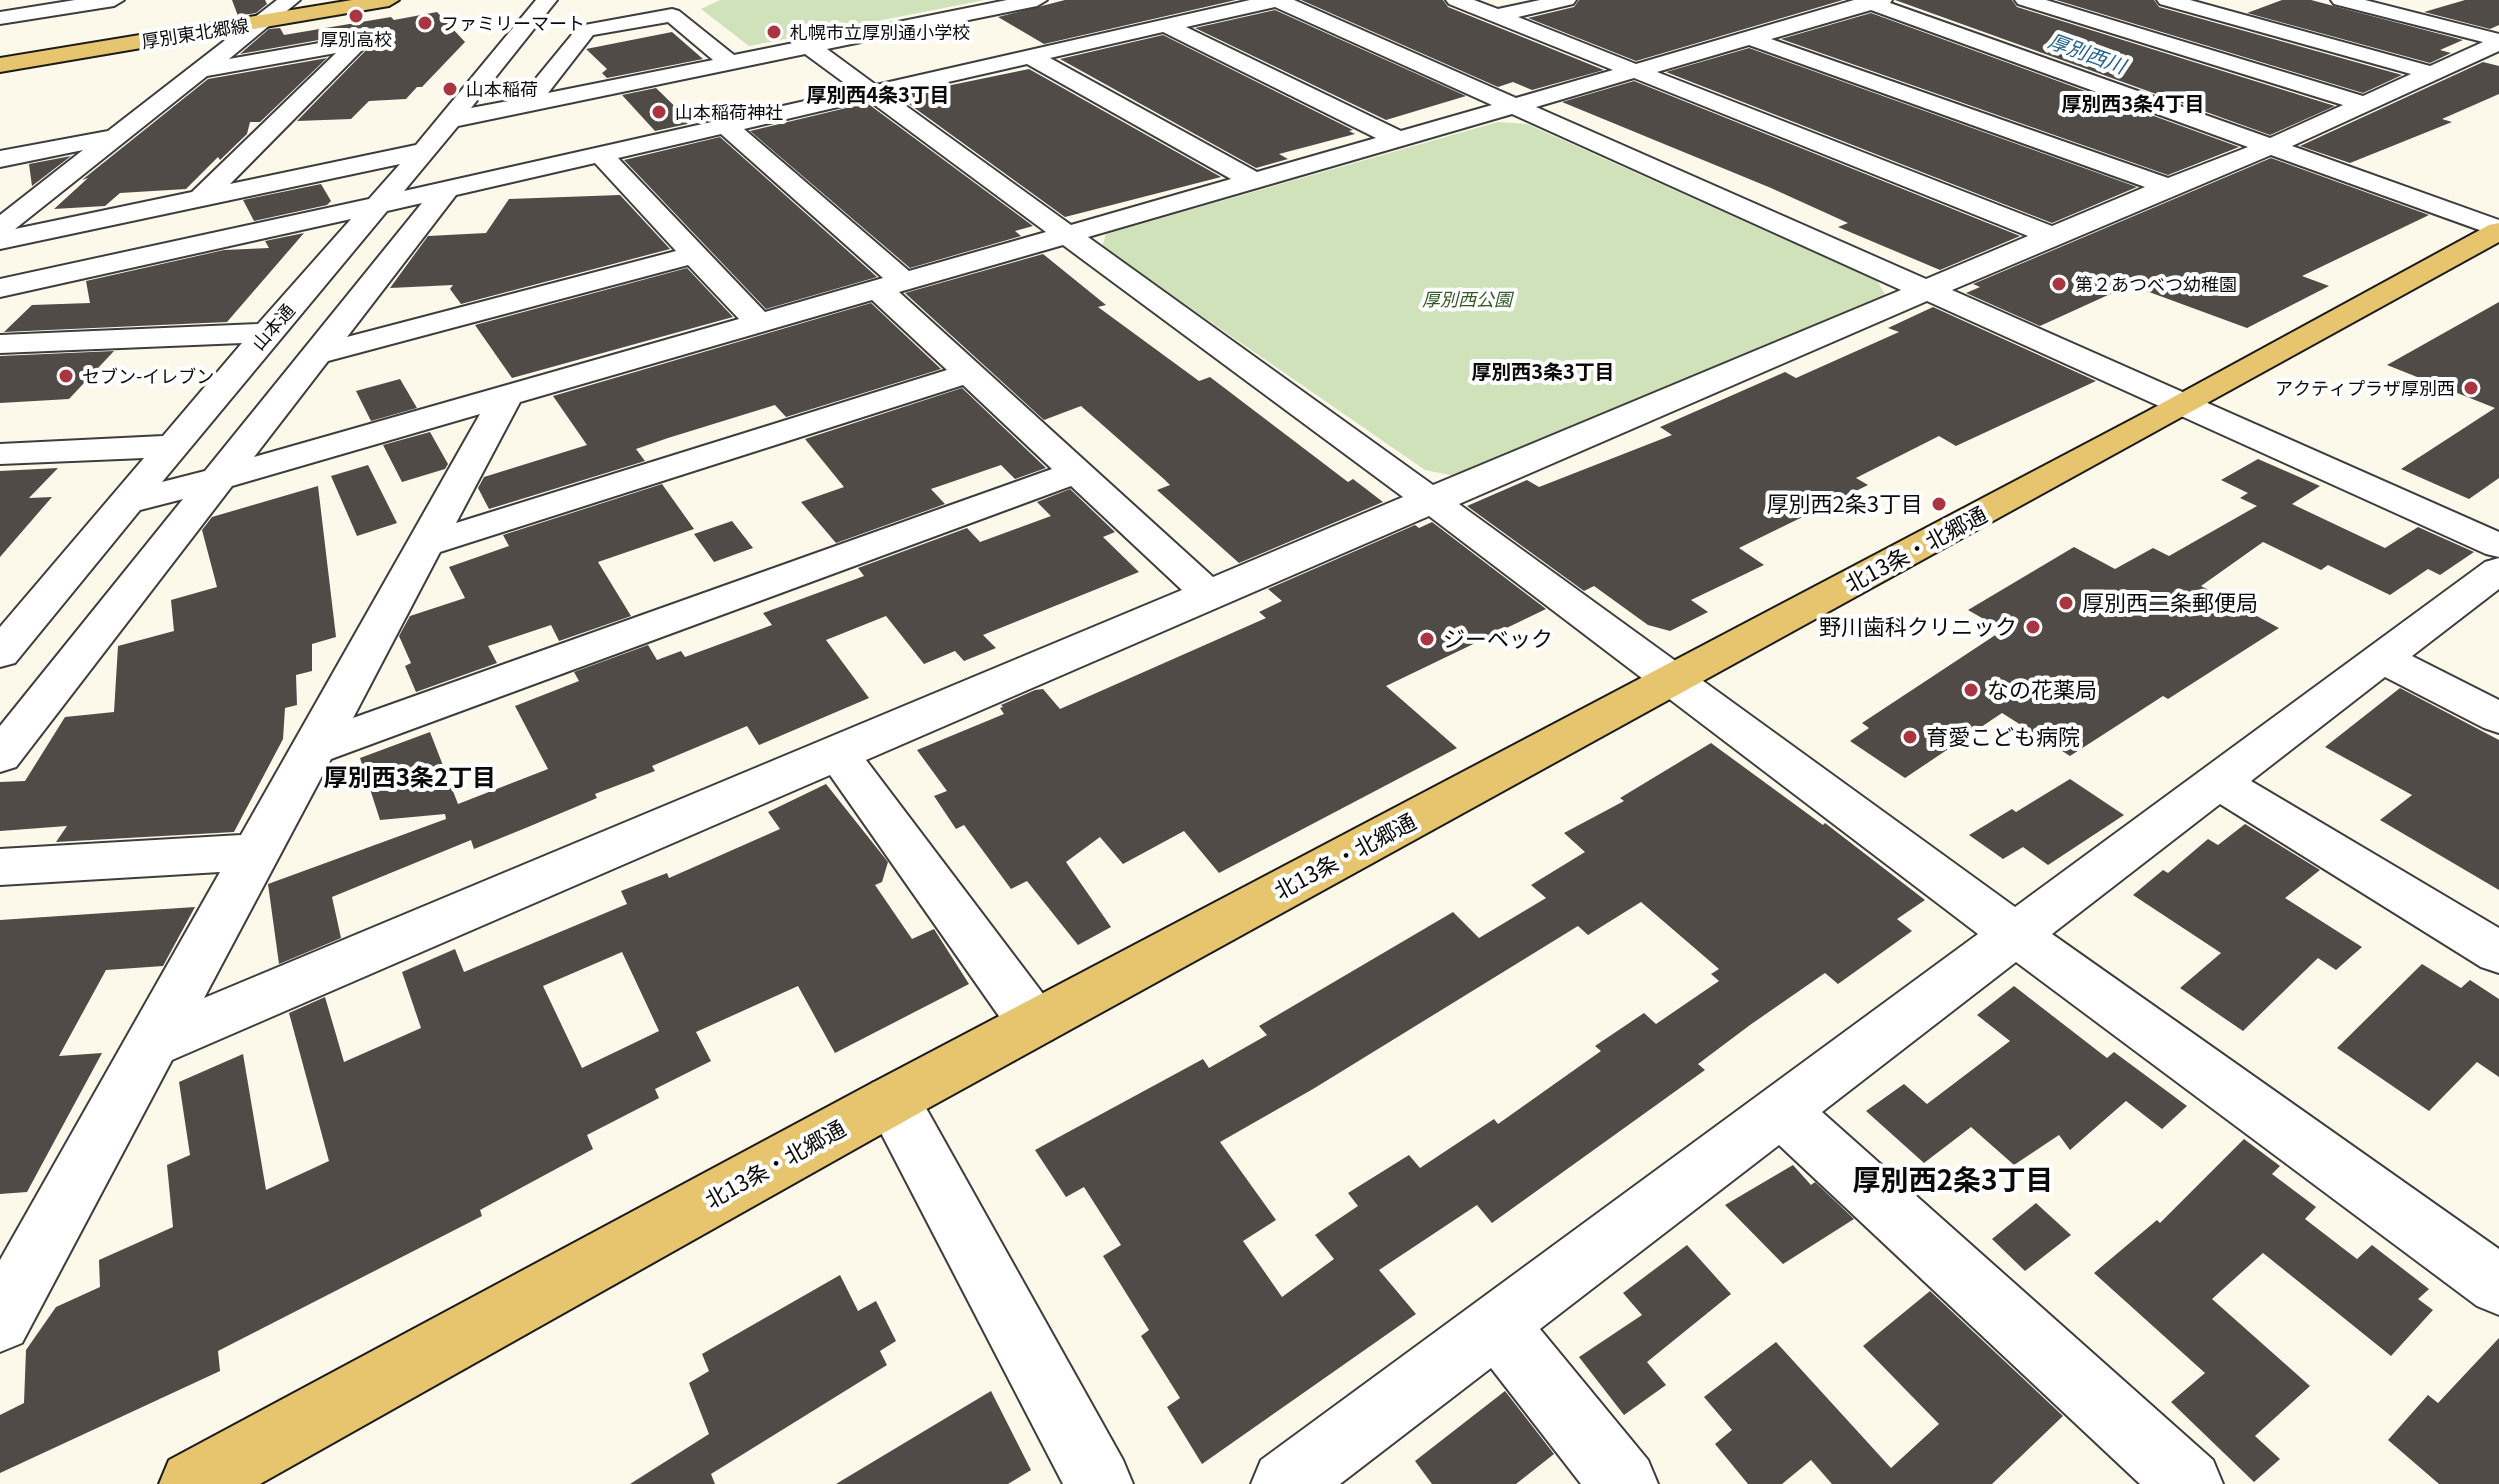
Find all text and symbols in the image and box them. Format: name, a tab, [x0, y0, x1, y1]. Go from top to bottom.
marker: 厚別高校	[347, 7, 365, 25]
place label: ファミリーマート	[441, 12, 585, 34]
street label: 厚別東北郷線	[140, 14, 250, 52]
marker: ファミリーマート	[416, 14, 434, 32]
place label: 札幌市立厚別通小学校	[790, 21, 970, 43]
marker: 札幌市立厚別通小学校	[765, 23, 783, 41]
place label: 厚別高校	[320, 28, 392, 50]
water label: 厚別西川	[2045, 28, 2129, 78]
place label: 山本稲荷	[466, 78, 538, 100]
marker: 山本稲荷	[441, 80, 459, 98]
district label: 厚別西4条3丁目	[806, 82, 950, 106]
district label: 厚別西3条4丁目	[2061, 91, 2205, 115]
place label: 山本稲荷神社	[675, 101, 783, 123]
marker: 山本稲荷神社	[650, 103, 668, 121]
place label: 第２あつべつ幼稚園	[2075, 273, 2237, 295]
marker: 第２あつべつ幼稚園	[2050, 275, 2068, 293]
park label: 厚別西公園	[1422, 288, 1512, 310]
street label: 山本通	[247, 300, 299, 354]
district label: 厚別西3条3丁目	[1471, 359, 1615, 383]
place label: セブン-イレブン	[82, 365, 214, 387]
marker: セブン-イレブン	[57, 367, 75, 385]
place label: アクティプラザ厚別西	[2275, 377, 2455, 399]
marker: アクティプラザ厚別西	[2462, 379, 2480, 397]
place label: 厚別西2条3丁目	[1767, 491, 1923, 517]
marker: 厚別西2条3丁目	[1930, 495, 1948, 513]
street label: 北13条・北郷通	[1841, 501, 1991, 597]
place label: 厚別西二条郵便局	[2082, 590, 2258, 616]
marker: 厚別西二条郵便局	[2057, 594, 2075, 612]
place label: 野川歯科クリニック	[1819, 614, 2017, 640]
marker: 野川歯科クリニック	[2024, 618, 2042, 636]
place label: ジーベック	[1443, 626, 1553, 652]
marker: ジーベック	[1418, 630, 1436, 648]
place label: なの花薬局	[1987, 677, 2097, 703]
marker: なの花薬局	[1962, 681, 1980, 699]
place label: 育愛こども病院	[1926, 724, 2080, 750]
marker: 育愛こども病院	[1901, 728, 1919, 746]
district label: 厚別西3条2丁目	[324, 763, 496, 791]
street label: 北13条・北郷通	[1270, 808, 1420, 904]
street label: 北13条・北郷通	[700, 1115, 850, 1213]
district label: 厚別西2条3丁目	[1852, 1162, 2054, 1196]

